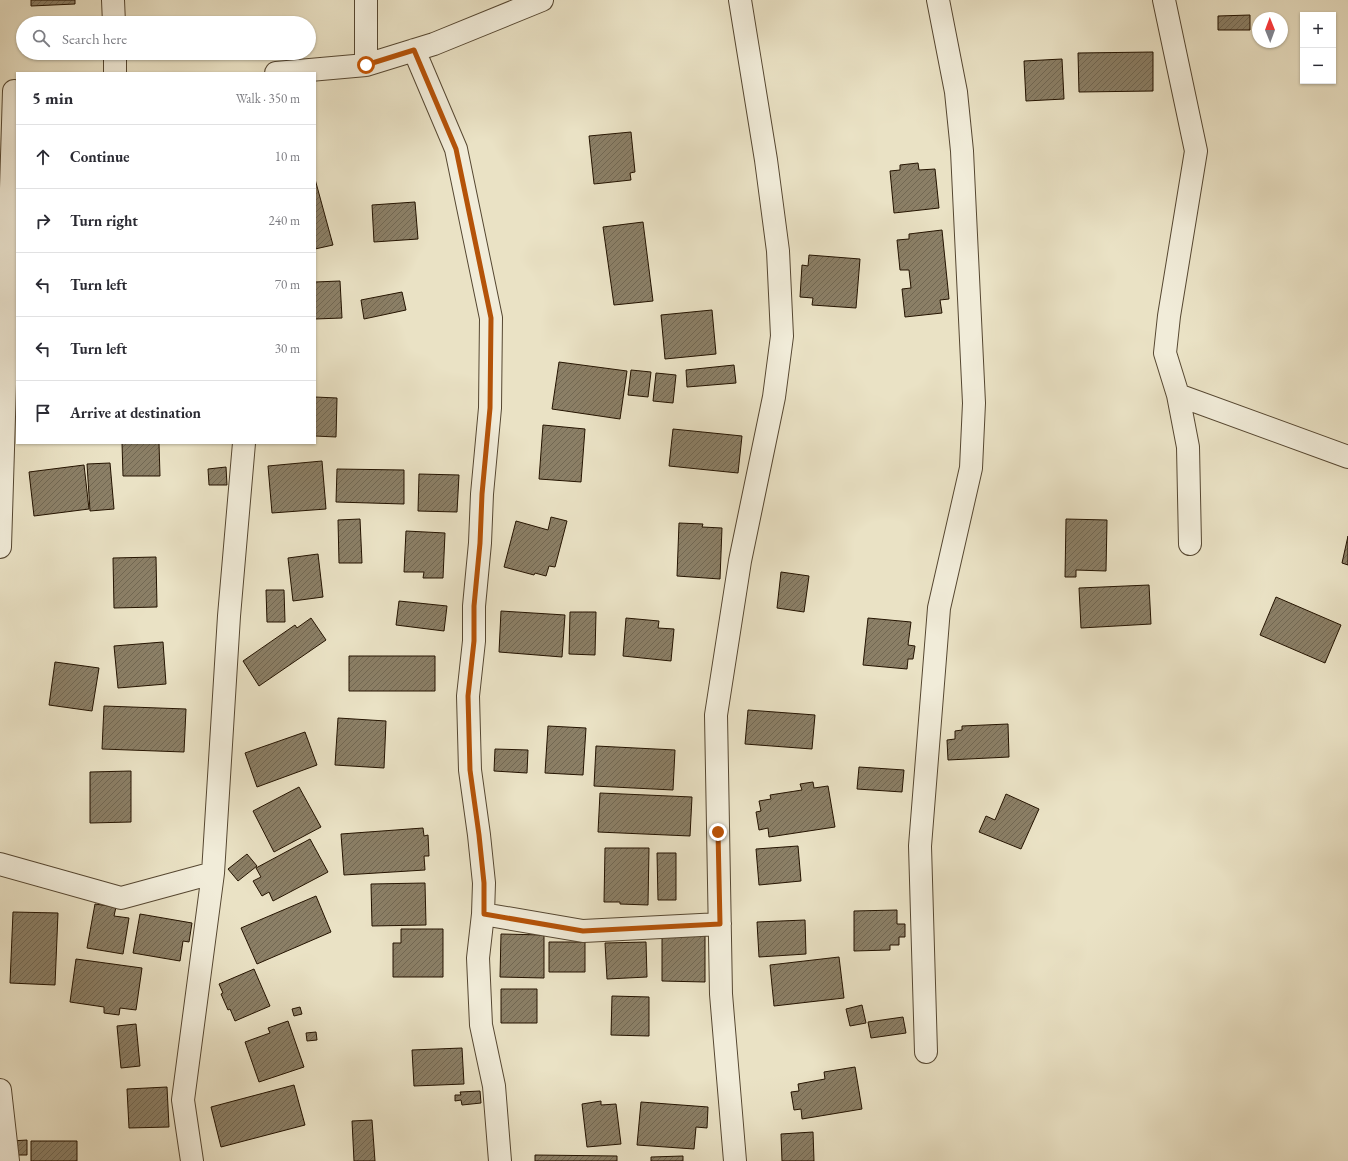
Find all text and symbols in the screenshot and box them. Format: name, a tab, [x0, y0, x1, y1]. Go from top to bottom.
north arrow	[1252, 12, 1288, 48]
map controls	[1300, 12, 1336, 84]
button: +	[1300, 12, 1336, 48]
search box	[16, 16, 316, 60]
icon: search	[30, 27, 52, 49]
text: Search here	[62, 29, 127, 48]
button: −	[1300, 48, 1336, 84]
route start	[357, 56, 375, 74]
text: 5 min	[32, 87, 73, 109]
text: Walk · 350 m	[236, 90, 300, 107]
icon: ahead	[32, 146, 54, 168]
text: Continue	[70, 147, 130, 166]
text: 10 m	[275, 148, 300, 165]
icon: right	[32, 210, 54, 232]
text: Turn right	[70, 211, 138, 230]
text: 240 m	[269, 212, 300, 229]
icon: left	[32, 274, 54, 296]
text: Turn left	[70, 275, 127, 294]
text: 70 m	[275, 276, 300, 293]
icon: left	[32, 338, 54, 360]
text: Turn left	[70, 339, 127, 358]
text: 30 m	[275, 340, 300, 357]
icon: arrive	[32, 402, 54, 424]
text: Arrive at destination	[70, 403, 201, 422]
route end	[709, 823, 727, 841]

